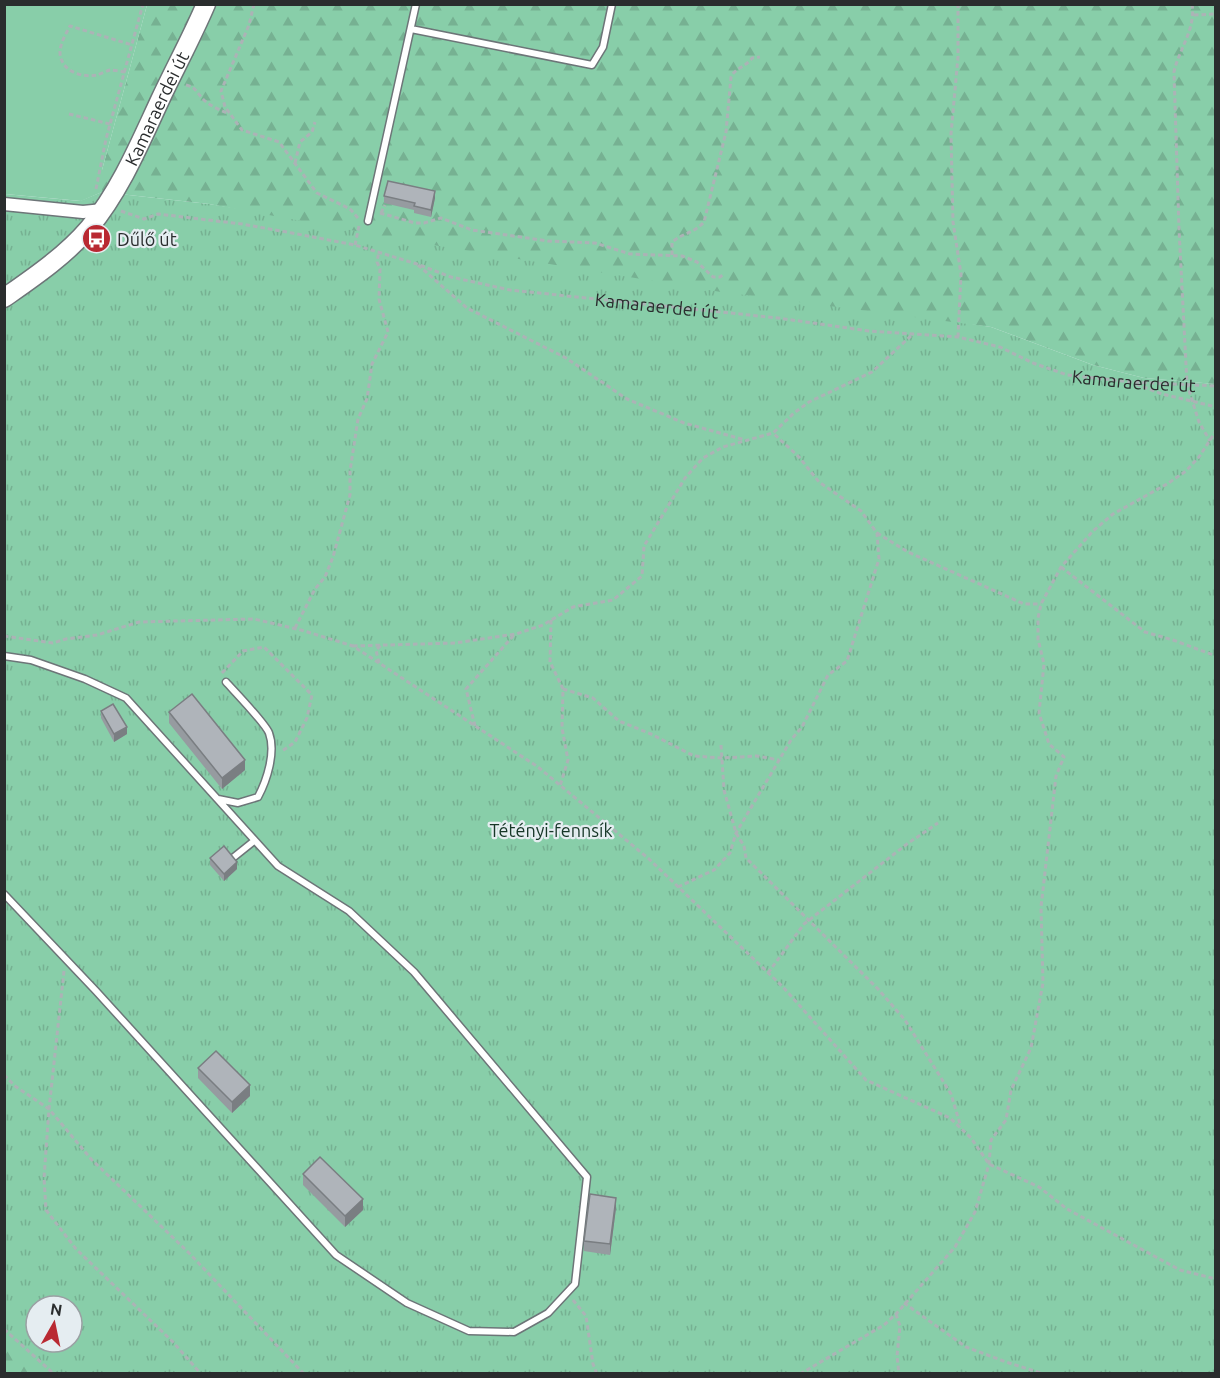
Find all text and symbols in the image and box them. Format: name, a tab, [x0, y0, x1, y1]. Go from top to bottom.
street label: Kamaraerdei út	[121, 48, 192, 169]
bus stop icon: Dűlő út	[80, 223, 112, 255]
place label: Dűlő út	[117, 229, 177, 249]
street label: Kamaraerdei út	[594, 289, 720, 322]
street label: Kamaraerdei út	[1071, 366, 1196, 395]
park label: Tétényi-fennsík	[489, 820, 613, 840]
north arrow	[24, 1294, 84, 1354]
text: N	[49, 1299, 64, 1319]

